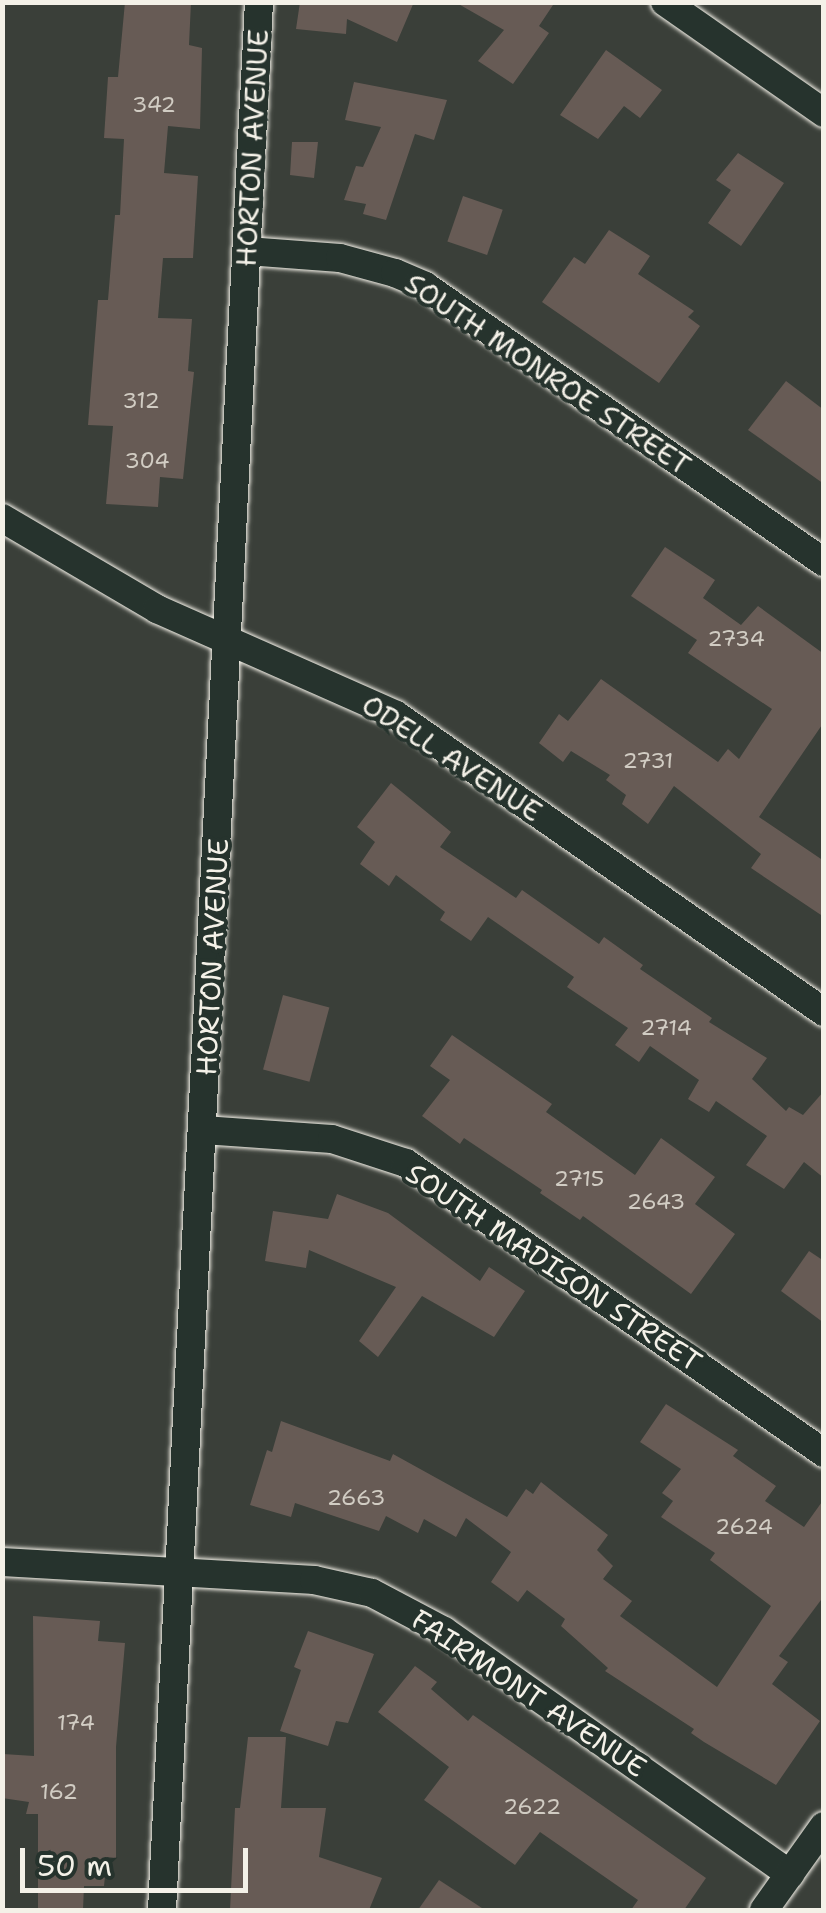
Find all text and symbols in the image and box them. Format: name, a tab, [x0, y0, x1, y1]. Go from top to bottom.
street label: HORTON AVENUE	[229, 28, 275, 268]
house number: 342	[132, 92, 176, 118]
street label: SOUTH MONROE STREET	[399, 266, 697, 482]
house number: 312	[122, 388, 160, 414]
house number: 304	[124, 448, 170, 474]
house number: 2734	[707, 626, 765, 652]
street label: ODELL AVENUE	[356, 687, 548, 829]
house number: 2731	[622, 748, 674, 774]
street label: HORTON AVENUE	[189, 837, 235, 1077]
house number: 2714	[640, 1015, 692, 1041]
street label: SOUTH MADISON STREET	[400, 1156, 708, 1378]
house number: 2715	[554, 1166, 604, 1192]
house number: 2643	[627, 1189, 685, 1215]
house number: 2663	[327, 1485, 385, 1511]
house number: 2624	[715, 1514, 773, 1540]
street label: FAIRMONT AVENUE	[405, 1602, 653, 1784]
house number: 174	[57, 1710, 95, 1736]
house number: 162	[40, 1779, 78, 1805]
house number: 2622	[503, 1794, 561, 1820]
scale bar	[25, 1828, 252, 1890]
text: 50 m	[37, 1845, 112, 1886]

